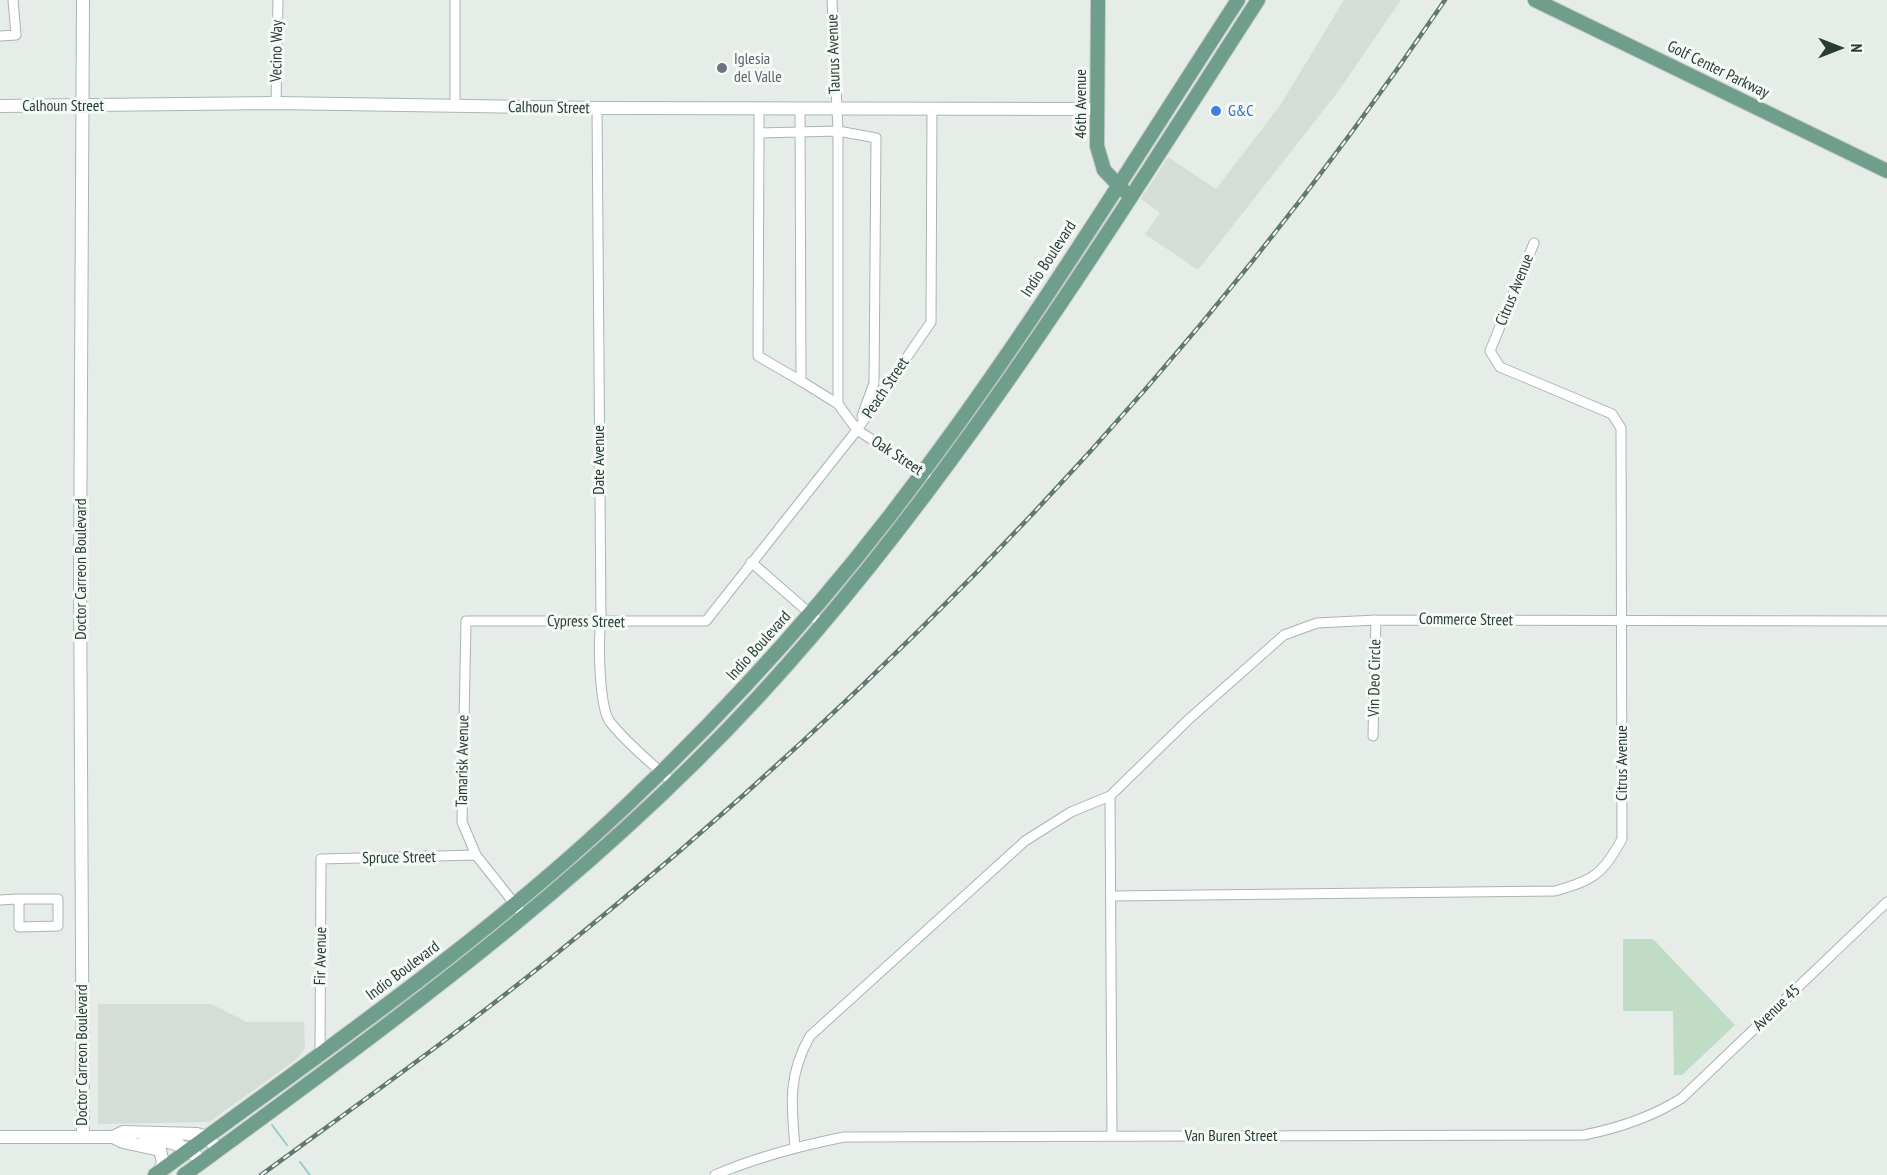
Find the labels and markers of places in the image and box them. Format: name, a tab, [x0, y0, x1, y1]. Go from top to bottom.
place label: Iglesia del Valle	[734, 49, 782, 87]
marker: Iglesia del Valle	[715, 61, 729, 75]
place label: G&C	[1228, 101, 1254, 121]
marker: G&C	[1209, 104, 1223, 118]

